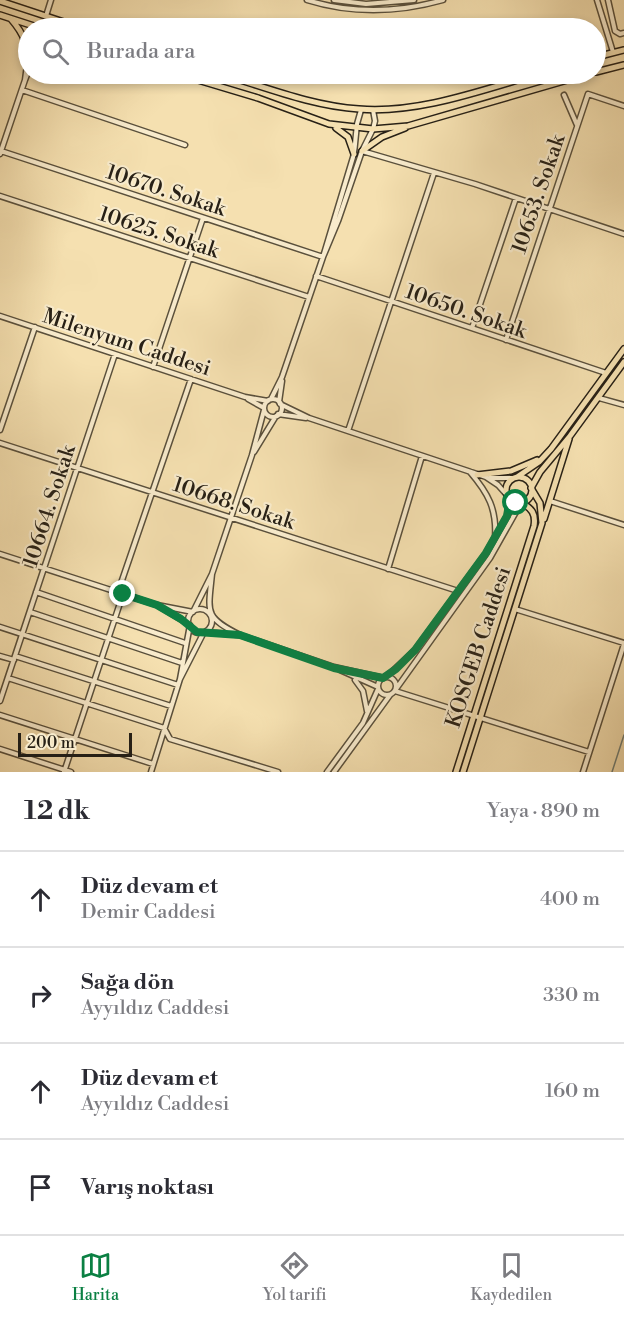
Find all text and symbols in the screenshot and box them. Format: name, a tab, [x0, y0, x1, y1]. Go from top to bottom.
search box	[18, 18, 606, 84]
icon: search	[39, 35, 72, 68]
text: Burada ara	[87, 38, 195, 65]
street label: 10653. Sokak	[506, 130, 572, 257]
street label: 10670. Sokak	[103, 159, 230, 223]
street label: 10625. Sokak	[95, 201, 223, 265]
street label: 10650. Sokak	[402, 279, 531, 345]
street label: Milenyum Caddesi	[39, 304, 214, 382]
street label: 10664. Sokak	[18, 441, 82, 571]
street label: 10668. Sokak	[169, 472, 299, 536]
route start	[502, 489, 528, 515]
street label: KOSGEB Caddesi	[441, 563, 517, 731]
route end	[109, 580, 135, 606]
scale bar	[18, 730, 132, 758]
text: 200 m	[27, 733, 75, 753]
text: 12 dk	[24, 795, 90, 827]
text: Yaya · 890 m	[487, 799, 600, 824]
text: Düz devam et	[81, 873, 218, 900]
icon: ahead	[24, 883, 57, 916]
text: 400 m	[540, 887, 600, 912]
text: Demir Caddesi	[81, 900, 216, 925]
text: Sağa dön	[81, 969, 174, 996]
icon: right	[24, 979, 57, 1012]
text: 330 m	[543, 983, 600, 1008]
text: Ayyıldız Caddesi	[81, 996, 229, 1021]
text: Düz devam et	[81, 1065, 218, 1092]
icon: ahead	[24, 1075, 57, 1108]
text: 160 m	[545, 1079, 600, 1104]
text: Ayyıldız Caddesi	[81, 1092, 229, 1117]
icon: arrive	[24, 1171, 57, 1204]
text: Varış noktası	[81, 1174, 214, 1201]
tab: Harita	[72, 1249, 119, 1305]
tab: Yol tarifi	[263, 1249, 327, 1305]
tab: Kaydedilen	[470, 1249, 552, 1305]

